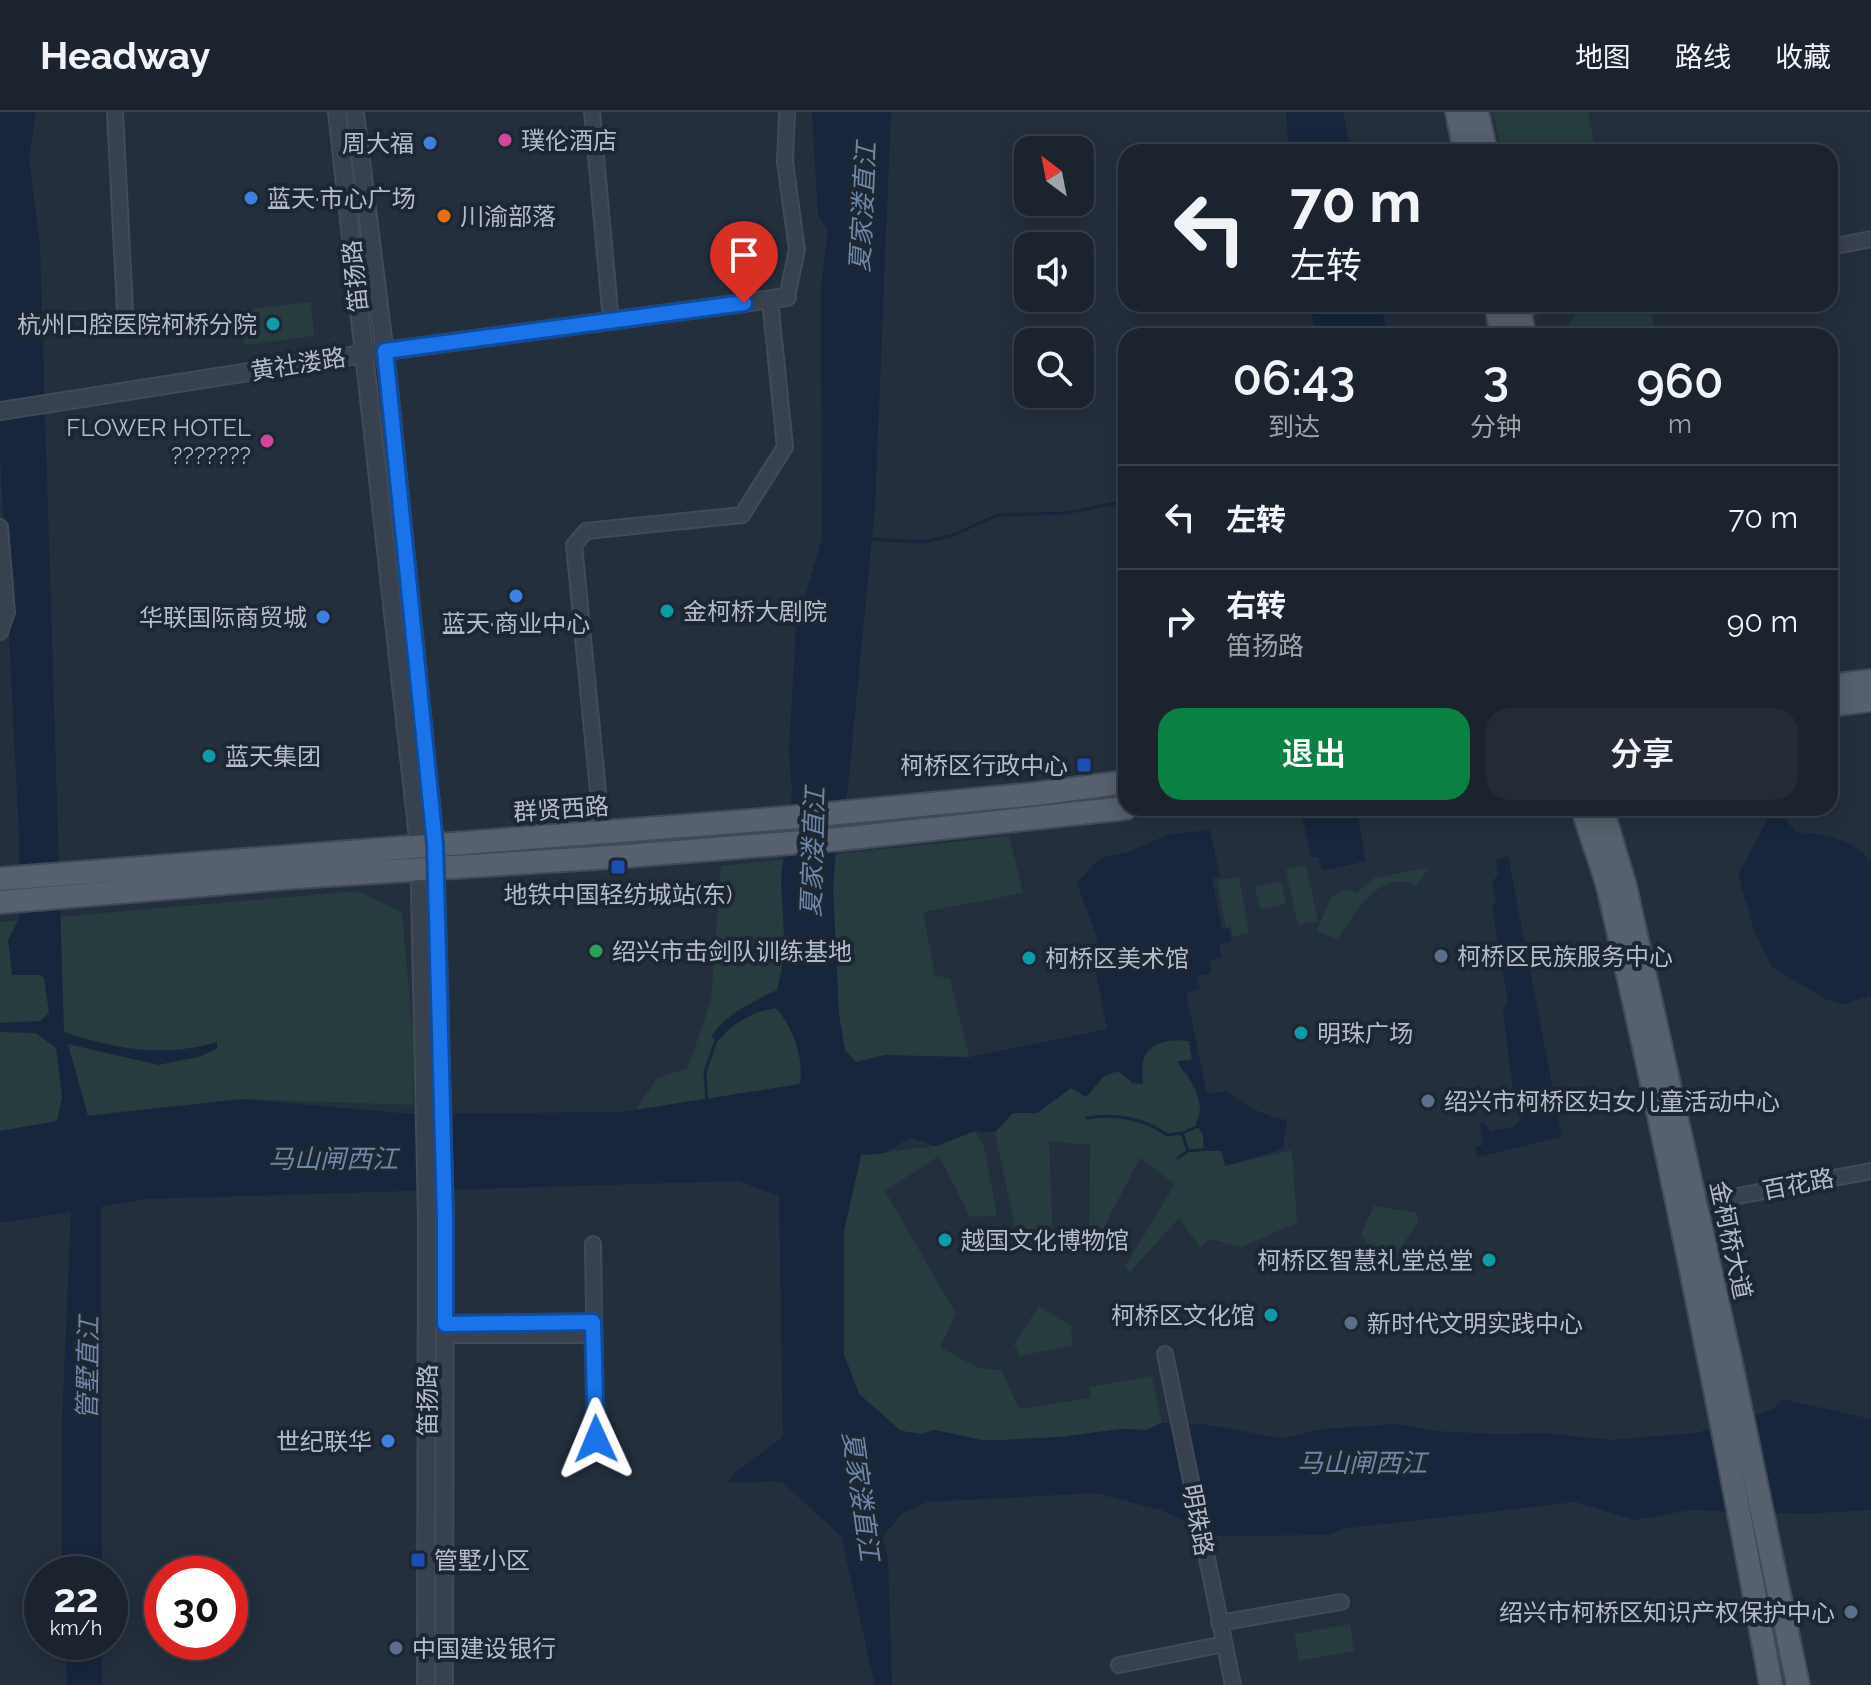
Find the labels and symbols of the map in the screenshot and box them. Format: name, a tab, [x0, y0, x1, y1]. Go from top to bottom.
place label: 璞伦酒店	[521, 126, 617, 155]
place label: 周大福	[342, 129, 414, 158]
marker: 璞伦酒店	[496, 131, 514, 149]
marker: 周大福	[421, 134, 439, 152]
north arrow	[1014, 136, 1094, 216]
water label: 夏家溇直江	[845, 138, 882, 273]
place label: 蓝天·市心广场	[267, 184, 416, 213]
marker: 蓝天·市心广场	[242, 189, 260, 207]
place label: 川渝部落	[460, 202, 556, 231]
marker: 川渝部落	[435, 207, 453, 225]
pin	[710, 221, 778, 303]
street label: 笛扬路	[337, 239, 373, 313]
place label: 杭州口腔医院柯桥分院	[17, 310, 257, 339]
marker: 杭州口腔医院柯桥分院	[264, 315, 282, 333]
street label: 黄社溇路	[248, 342, 348, 386]
place label: FLOWER HOTEL ???????	[66, 413, 251, 470]
marker: FLOWER HOTEL ???????	[258, 432, 276, 450]
marker: 蓝天·商业中心	[507, 587, 525, 605]
place label: 金柯桥大剧院	[683, 597, 827, 626]
marker: 金柯桥大剧院	[658, 602, 676, 620]
place label: 华联国际商贸城	[139, 603, 307, 632]
marker: 华联国际商贸城	[314, 608, 332, 626]
place label: 蓝天·商业中心	[442, 609, 590, 638]
place label: 蓝天集团	[225, 742, 321, 771]
marker: 蓝天集团	[200, 747, 218, 765]
place label: 柯桥区行政中心	[900, 751, 1068, 780]
marker: 柯桥区行政中心	[1075, 756, 1093, 774]
water label: 夏家溇直江	[796, 784, 830, 917]
street label: 群贤西路	[512, 791, 610, 827]
marker: 地铁中国轻纺城站(东)	[609, 858, 627, 876]
place label: 地铁中国轻纺城站(东)	[504, 880, 732, 909]
place label: 绍兴市击剑队训练基地	[612, 937, 852, 966]
marker: 绍兴市击剑队训练基地	[587, 942, 605, 960]
place label: 柯桥区民族服务中心	[1457, 942, 1673, 971]
place label: 柯桥区美术馆	[1045, 944, 1189, 973]
marker: 柯桥区民族服务中心	[1432, 947, 1450, 965]
marker: 柯桥区美术馆	[1020, 949, 1038, 967]
place label: 明珠广场	[1317, 1019, 1413, 1048]
marker: 明珠广场	[1292, 1024, 1310, 1042]
place label: 绍兴市柯桥区妇女儿童活动中心	[1444, 1087, 1780, 1116]
marker: 绍兴市柯桥区妇女儿童活动中心	[1419, 1092, 1437, 1110]
water label: 马山闸西江	[268, 1144, 401, 1174]
street label: 百花路	[1760, 1163, 1836, 1205]
street label: 金柯桥大道	[1704, 1178, 1758, 1302]
place label: 越国文化博物馆	[961, 1226, 1129, 1255]
marker: 越国文化博物馆	[936, 1231, 954, 1249]
place label: 柯桥区智慧礼堂总堂	[1257, 1246, 1473, 1275]
marker: 柯桥区智慧礼堂总堂	[1480, 1251, 1498, 1269]
place label: 柯桥区文化馆	[1111, 1301, 1255, 1330]
marker: 柯桥区文化馆	[1262, 1306, 1280, 1324]
place label: 新时代文明实践中心	[1367, 1309, 1583, 1338]
water label: 管墅直江	[72, 1313, 104, 1420]
marker: 新时代文明实践中心	[1342, 1314, 1360, 1332]
street label: 笛扬路	[413, 1364, 442, 1436]
position arrow	[554, 1397, 638, 1481]
place label: 世纪联华	[276, 1427, 372, 1456]
water label: 夏家溇直江	[837, 1430, 885, 1565]
marker: 世纪联华	[379, 1432, 397, 1450]
water label: 马山闸西江	[1297, 1448, 1430, 1478]
street label: 明珠路	[1177, 1482, 1219, 1558]
place label: 管墅小区	[434, 1546, 530, 1575]
marker: 管墅小区	[409, 1551, 427, 1569]
speed limit sign: 30	[144, 1556, 248, 1660]
place label: 绍兴市柯桥区知识产权保护中心	[1499, 1598, 1835, 1627]
marker: 绍兴市柯桥区知识产权保护中心	[1842, 1603, 1860, 1621]
place label: 中国建设银行	[412, 1634, 556, 1663]
marker: 中国建设银行	[387, 1639, 405, 1657]

